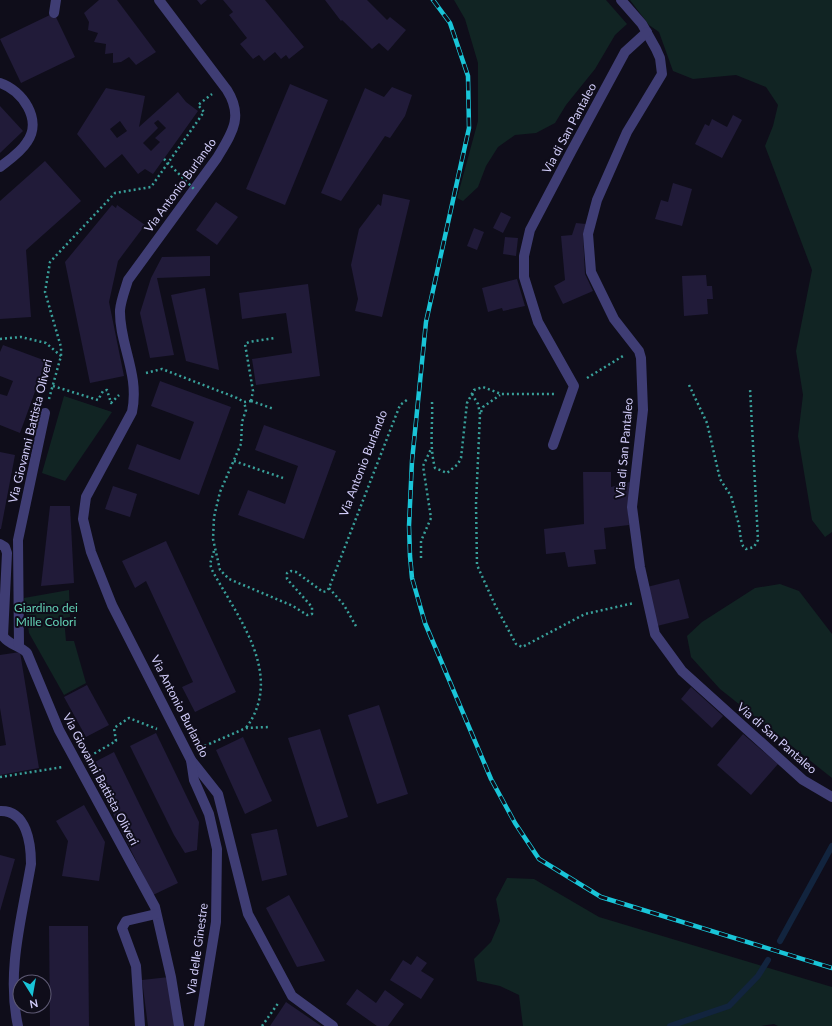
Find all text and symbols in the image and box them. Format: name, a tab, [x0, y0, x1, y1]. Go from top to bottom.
street label: Via di San Pantaleo	[539, 80, 599, 176]
street label: Via Antonio Burlando	[141, 135, 219, 235]
street label: Via Giovanni Battista Oliveri	[5, 357, 55, 504]
street label: Via di San Pantaleo	[612, 397, 636, 499]
street label: Via Antonio Burlando	[336, 408, 390, 518]
park label: Giardino dei Mille Colori	[14, 600, 78, 629]
street label: Via Antonio Burlando	[148, 652, 212, 760]
street label: Via di San Pantaleo	[734, 699, 820, 777]
street label: Via Giovanni Battista Oliveri	[60, 710, 142, 848]
street label: Via delle Ginestre	[183, 902, 211, 996]
north arrow	[12, 974, 52, 1014]
text: N	[29, 997, 39, 1011]

